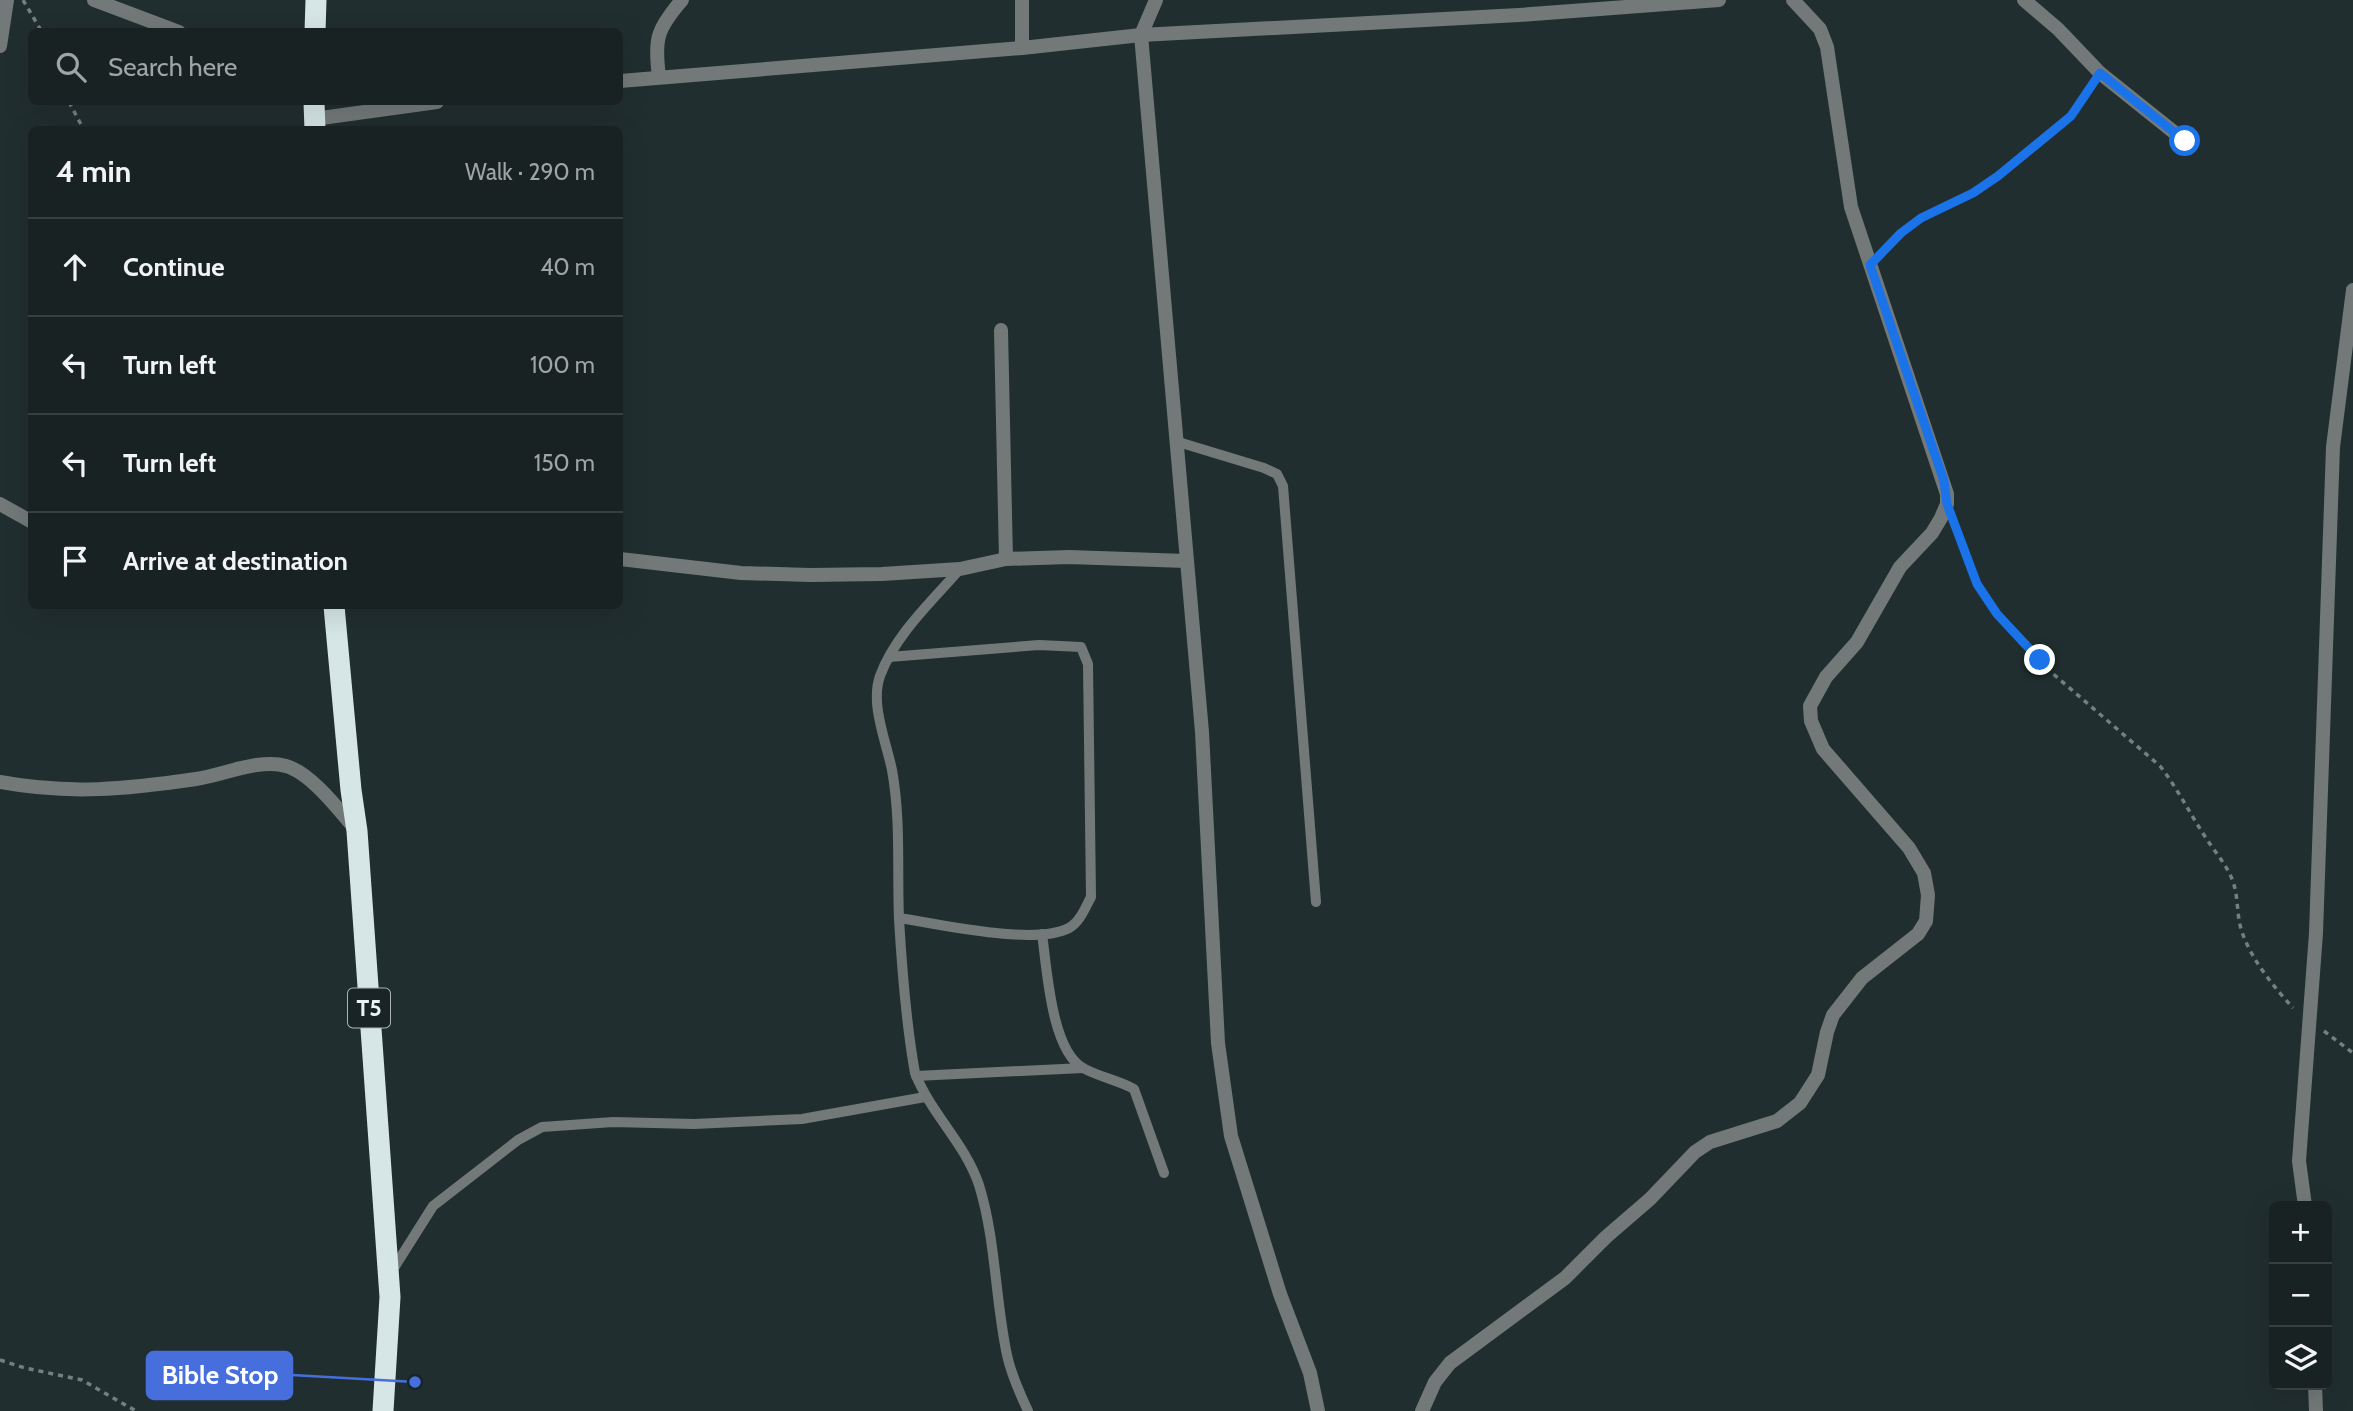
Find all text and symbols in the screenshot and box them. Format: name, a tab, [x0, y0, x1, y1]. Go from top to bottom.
search box	[28, 28, 623, 105]
icon: search	[52, 48, 90, 86]
text: Search here	[108, 51, 237, 83]
route start	[2169, 125, 2200, 156]
text: 4 min	[56, 153, 131, 190]
text: Walk · 290 m	[465, 158, 595, 186]
icon: ahead	[56, 248, 94, 286]
text: Continue	[123, 251, 225, 283]
text: 40 m	[540, 253, 595, 281]
icon: left	[56, 346, 94, 384]
text: Turn left	[123, 349, 216, 381]
text: 100 m	[530, 351, 595, 379]
icon: left	[56, 444, 94, 482]
text: Turn left	[123, 447, 216, 479]
text: 150 m	[534, 449, 595, 477]
icon: arrive	[56, 542, 94, 580]
text: Arrive at destination	[123, 545, 348, 577]
route end	[2024, 644, 2055, 675]
road number: T5	[348, 988, 390, 1028]
map controls	[2269, 1201, 2332, 1390]
button: +	[2269, 1201, 2332, 1264]
button: −	[2269, 1264, 2332, 1327]
button: layers	[2269, 1327, 2332, 1390]
callout: Bible Stop	[147, 1352, 292, 1399]
text: Bible Stop	[162, 1359, 278, 1391]

